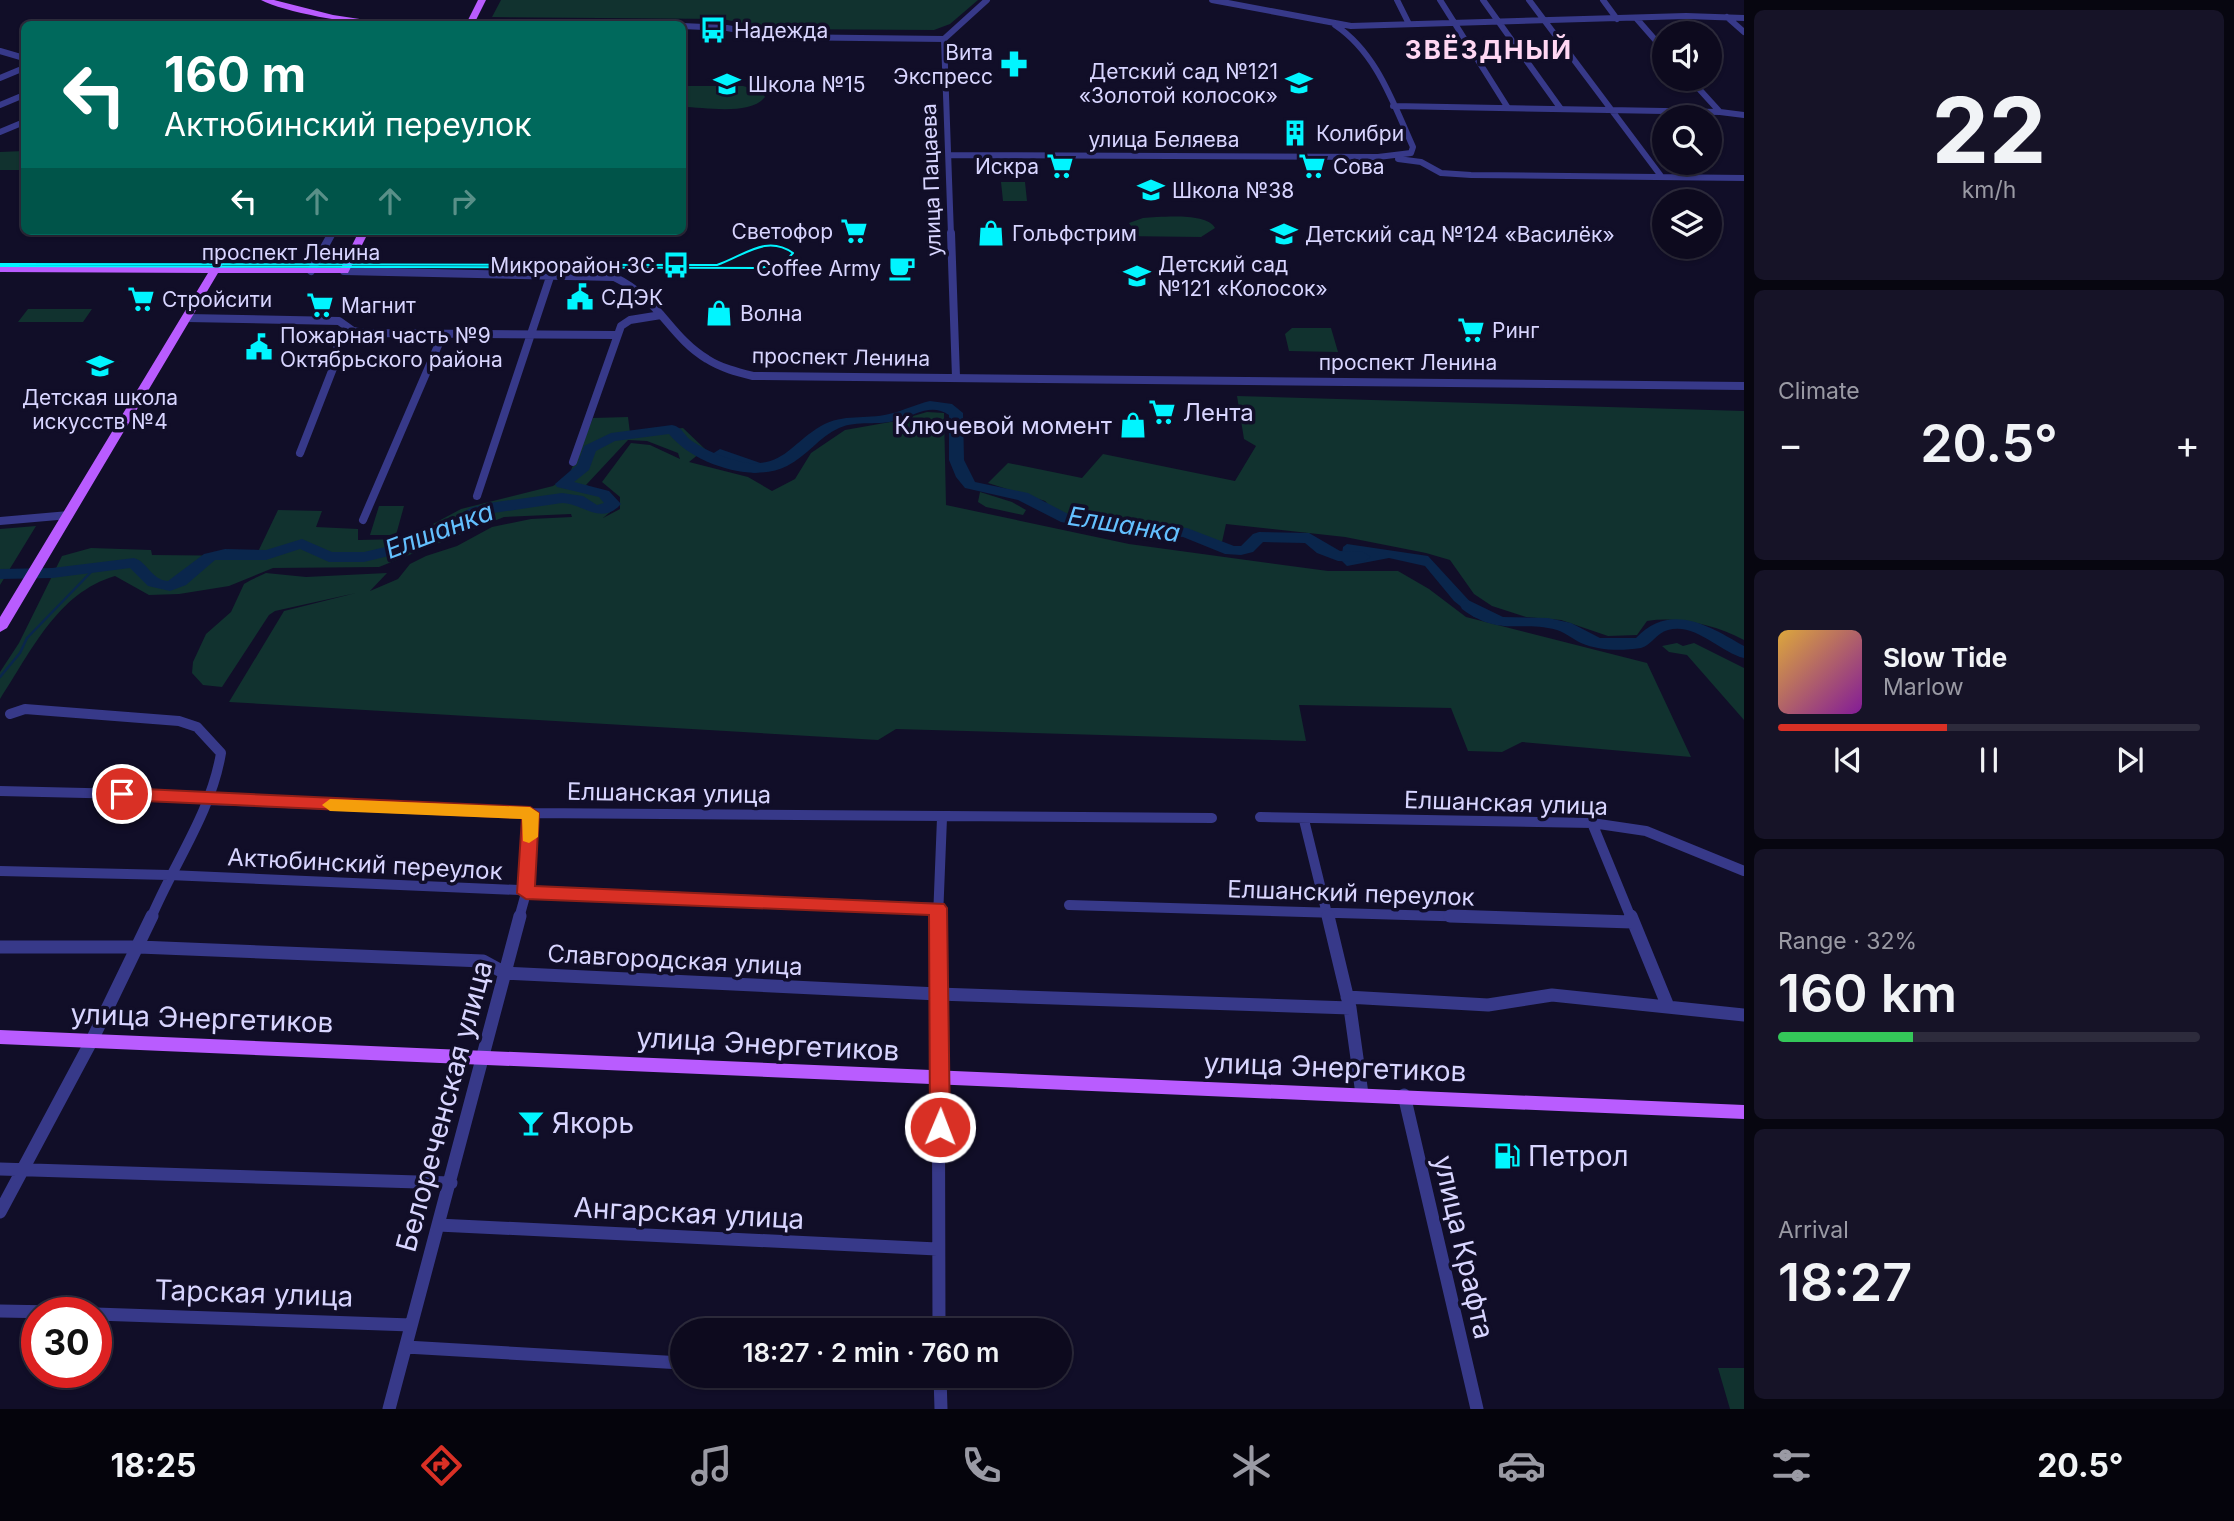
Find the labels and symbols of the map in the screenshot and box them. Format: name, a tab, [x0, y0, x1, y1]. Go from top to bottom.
bus stop icon: Надежда	[698, 15, 728, 45]
place label: Надежда	[734, 18, 828, 43]
district label: ЗВЁЗДНЫЙ	[1405, 34, 1573, 65]
place label: Вита Экспресс	[893, 40, 993, 89]
pharmacy icon: Вита Экспресс	[999, 49, 1029, 79]
place label: Детский сад №121 «Золотой колосок»	[1079, 59, 1278, 108]
school or university icon: Детский сад №121 «Золотой колосок»	[1284, 68, 1314, 98]
school or university icon: Школа №15	[712, 69, 742, 99]
place label: Школа №15	[748, 72, 866, 97]
street label: улица Пацаева	[916, 103, 946, 257]
building icon: Колибри	[1280, 118, 1310, 148]
place label: Колибри	[1316, 121, 1404, 146]
street label: улица Беляева	[1088, 127, 1240, 152]
supermarket icon: Искра	[1045, 151, 1075, 181]
supermarket icon: Сова	[1297, 151, 1327, 181]
place label: Искра	[975, 154, 1039, 179]
place label: Сова	[1333, 154, 1385, 179]
school or university icon: Школа №38	[1136, 175, 1166, 205]
place label: Школа №38	[1172, 178, 1294, 203]
supermarket icon: Светофор	[839, 216, 869, 246]
shop icon: Гольфстрим	[976, 218, 1006, 248]
place label: Светофор	[732, 219, 833, 244]
school or university icon: Детский сад №124 «Василёк»	[1269, 219, 1299, 249]
place label: Гольфстрим	[1012, 221, 1137, 246]
place label: Детский сад №124 «Василёк»	[1305, 222, 1615, 247]
street label: проспект Ленина	[202, 240, 380, 265]
bus stop icon: Микрорайон 3С	[661, 250, 691, 280]
place label: Детский сад №121 «Колосок»	[1158, 252, 1328, 301]
place label: Микрорайон 3С	[490, 253, 655, 278]
cafe icon: Coffee Army	[887, 253, 917, 283]
place label: Coffee Army	[756, 256, 881, 281]
school or university icon: Детский сад №121 «Колосок»	[1122, 261, 1152, 291]
public building icon: СДЭК	[565, 282, 595, 312]
supermarket icon: Стройсити	[126, 284, 156, 314]
place label: СДЭК	[601, 285, 663, 310]
place label: Стройсити	[162, 287, 272, 312]
supermarket icon: Магнит	[305, 290, 335, 320]
place label: Магнит	[341, 293, 416, 318]
shop icon: Волна	[704, 298, 734, 328]
place label: Волна	[740, 301, 803, 326]
supermarket icon: Ринг	[1456, 315, 1486, 345]
place label: Ринг	[1492, 318, 1539, 343]
place label: Пожарная часть №9 Октябрьского района	[280, 323, 503, 372]
public building icon: Пожарная часть №9 Октябрьского района	[244, 332, 274, 362]
street label: проспект Ленина	[752, 343, 930, 371]
street label: проспект Ленина	[1319, 350, 1497, 375]
school or university icon: Детская школа искусств №4	[85, 351, 115, 381]
place label: Детская школа искусств №4	[22, 385, 178, 434]
supermarket icon: Лента	[1147, 397, 1177, 427]
place label: Лента	[1183, 398, 1254, 427]
shop icon: Ключевой момент	[1118, 410, 1148, 440]
place label: Ключевой момент	[894, 411, 1112, 440]
water label: Елшанка	[381, 495, 498, 565]
water label: Елшанка	[1066, 500, 1182, 548]
pin	[92, 764, 152, 824]
street label: Елшанская улица	[567, 777, 771, 809]
street label: Елшанская улица	[1404, 785, 1608, 821]
street label: Актюбинский переулок	[227, 842, 503, 886]
street label: Елшанский переулок	[1227, 874, 1475, 912]
street label: Славгородская улица	[547, 939, 803, 981]
street label: Белореченская улица	[389, 957, 499, 1255]
street label: улица Энергетиков	[70, 996, 334, 1040]
street label: улица Энергетиков	[636, 1020, 900, 1068]
street label: улица Энергетиков	[1203, 1045, 1467, 1089]
position arrow	[903, 1090, 977, 1164]
place label: Якорь	[552, 1106, 634, 1140]
bar icon: Якорь	[516, 1108, 546, 1138]
place label: Петрол	[1528, 1139, 1629, 1173]
fuel station icon: Петрол	[1492, 1141, 1522, 1171]
street label: улица Крафта	[1426, 1152, 1502, 1342]
street label: Ангарская улица	[573, 1190, 805, 1236]
street label: Тарская улица	[154, 1273, 354, 1313]
speed limit sign: 30	[21, 1297, 112, 1388]

